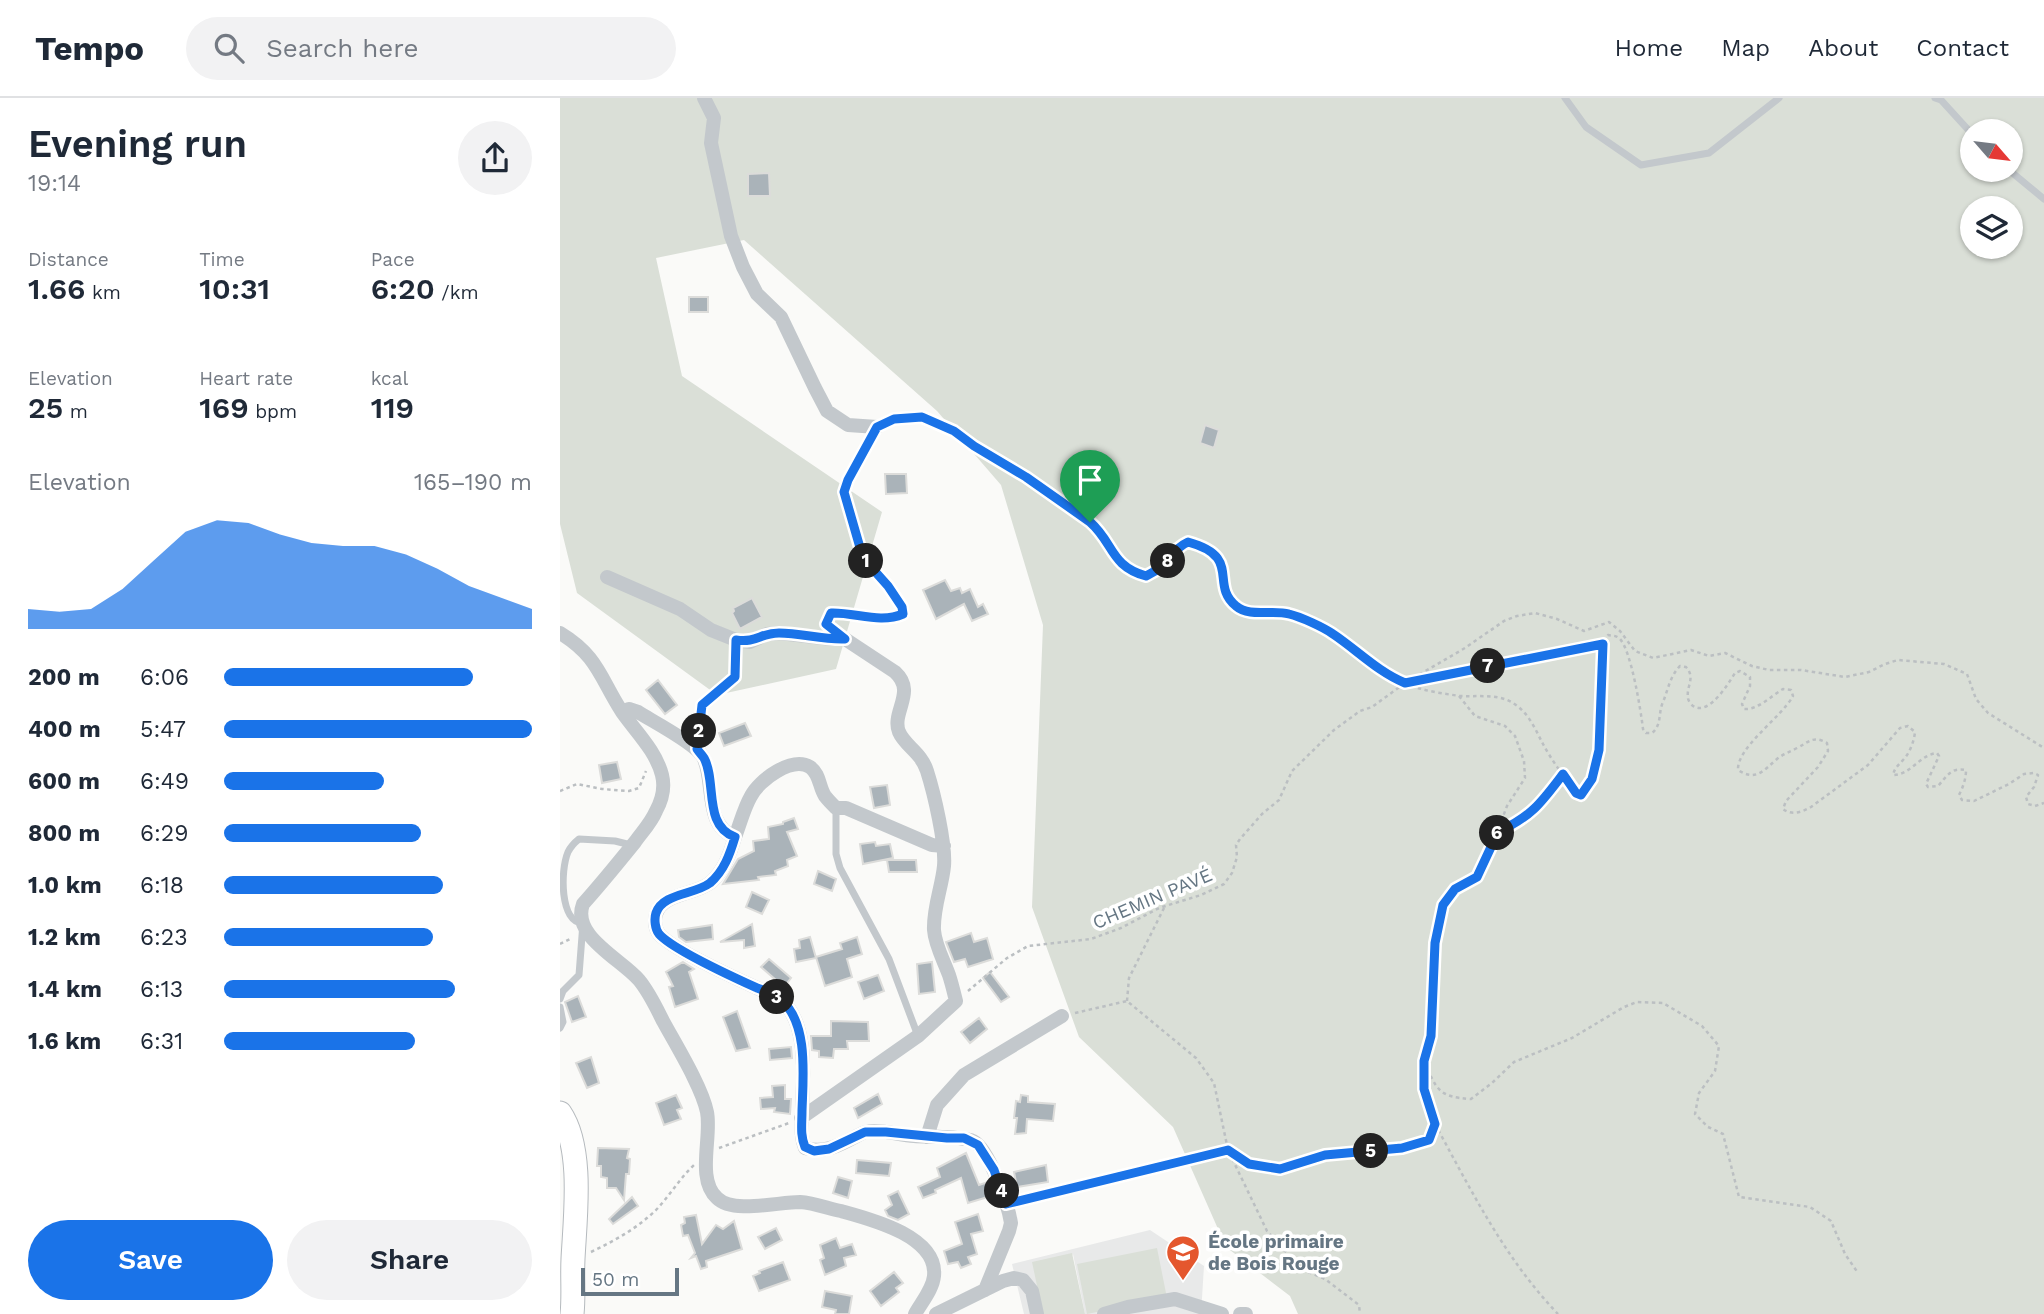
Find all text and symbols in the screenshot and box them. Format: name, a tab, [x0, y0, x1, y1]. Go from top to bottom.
search box	[186, 17, 676, 80]
text: Tempo	[35, 29, 144, 68]
icon: search	[210, 29, 248, 67]
text: Search here	[266, 33, 419, 63]
text: Home	[1615, 34, 1683, 62]
text: Map	[1721, 34, 1770, 62]
text: About	[1808, 34, 1878, 62]
text: Contact	[1916, 34, 2009, 62]
north arrow	[1960, 119, 2023, 182]
map controls	[1960, 119, 2023, 259]
button: share	[458, 121, 532, 195]
text: Evening run	[28, 122, 247, 166]
text: 19:14	[28, 170, 81, 197]
button: layers	[1960, 196, 2023, 259]
text: Distance	[28, 248, 109, 271]
text: Time	[199, 248, 245, 271]
text: Pace	[371, 248, 415, 271]
text: 1.66	[28, 271, 85, 306]
text: 10:31	[199, 271, 270, 306]
text: 6:20	[371, 271, 435, 306]
text: km	[85, 281, 121, 304]
text: /km	[435, 281, 479, 304]
text: Elevation	[28, 367, 113, 390]
text: Heart rate	[199, 367, 293, 390]
text: kcal	[371, 367, 408, 390]
text: 25	[28, 390, 63, 425]
text: 169	[199, 390, 249, 425]
text: 119	[371, 390, 414, 425]
text: m	[63, 400, 88, 423]
text: bpm	[249, 400, 297, 423]
pin	[1060, 450, 1120, 522]
icon: arrive	[1071, 461, 1109, 499]
text: Elevation	[28, 469, 131, 496]
text: 165–190 m	[414, 469, 532, 496]
pin: 1	[848, 544, 884, 578]
pin: 8	[1150, 544, 1186, 578]
text: 1	[861, 549, 870, 572]
text: 8	[1162, 549, 1173, 572]
pin: 7	[1471, 648, 1506, 684]
text: 7	[1482, 654, 1493, 677]
text: 200 m	[28, 664, 100, 691]
text: 6:06	[140, 664, 189, 691]
pin: 2	[682, 714, 716, 748]
text: 400 m	[28, 716, 101, 743]
text: 5:47	[140, 716, 186, 743]
text: 2	[693, 719, 704, 742]
text: 600 m	[28, 768, 100, 795]
text: 6:49	[140, 768, 189, 795]
pin: 6	[1480, 816, 1514, 850]
text: 800 m	[28, 820, 100, 847]
text: 6:29	[140, 820, 188, 847]
text: 6	[1491, 821, 1502, 844]
street label: CHEMIN PAVÉ	[1089, 863, 1216, 934]
text: 1.0 km	[28, 872, 102, 899]
text: 6:18	[140, 872, 184, 899]
text: 1.2 km	[28, 924, 101, 951]
text: 6:23	[140, 924, 188, 951]
text: 1.4 km	[28, 976, 102, 1003]
text: 6:13	[140, 976, 183, 1003]
pin: 3	[760, 979, 794, 1014]
text: 3	[771, 985, 782, 1008]
text: 1.6 km	[28, 1028, 101, 1055]
text: 6:31	[140, 1028, 183, 1055]
pin: 5	[1354, 1134, 1388, 1168]
text: 5	[1365, 1139, 1376, 1162]
pin: 4	[984, 1174, 1020, 1208]
text: 4	[995, 1179, 1008, 1202]
button: Save	[28, 1220, 273, 1300]
button: Share	[287, 1220, 532, 1300]
place label: École primaire de Bois Rouge	[1208, 1230, 1344, 1275]
school or university icon: École primaire de Bois Rouge	[1164, 1233, 1202, 1282]
scale bar	[581, 1265, 679, 1297]
text: 50 m	[592, 1268, 639, 1291]

